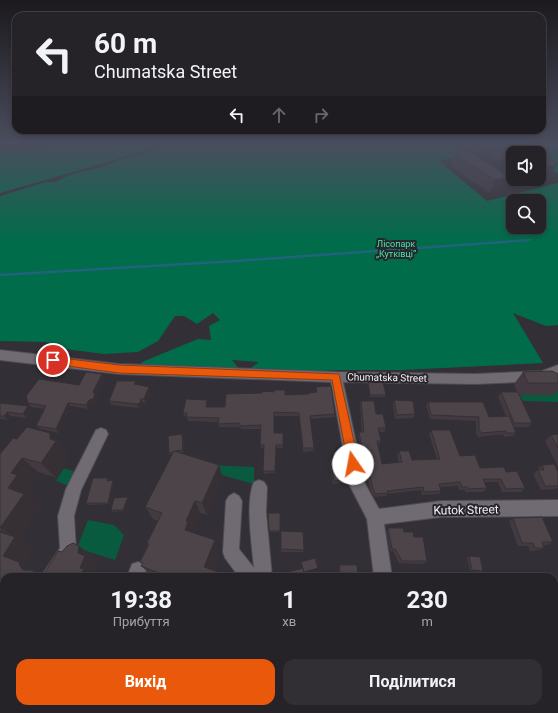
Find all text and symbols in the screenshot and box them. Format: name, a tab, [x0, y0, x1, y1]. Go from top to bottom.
text: 60 m	[94, 27, 157, 60]
icon: left	[28, 28, 80, 80]
text: Chumatska Street	[94, 61, 237, 82]
icon: left	[226, 104, 248, 126]
icon: ahead	[268, 104, 290, 126]
icon: right	[310, 104, 332, 126]
map controls	[506, 146, 546, 234]
button: sound	[506, 146, 546, 186]
button: search	[506, 194, 546, 234]
park label: Лісопарк „Кутківці“	[376, 239, 417, 259]
pin	[36, 343, 70, 377]
icon: arrive	[42, 349, 64, 371]
street label: Chumatska Street	[347, 371, 427, 384]
position arrow	[332, 443, 374, 485]
street label: Kutok Street	[433, 502, 499, 518]
text: 19:38	[110, 586, 172, 614]
text: 1	[282, 586, 296, 614]
text: 230	[406, 586, 448, 614]
text: Прибуття	[113, 614, 170, 629]
text: хв	[282, 614, 296, 629]
text: m	[421, 614, 433, 629]
button: Вихід	[16, 659, 275, 705]
button: Поділитися	[283, 659, 542, 705]

